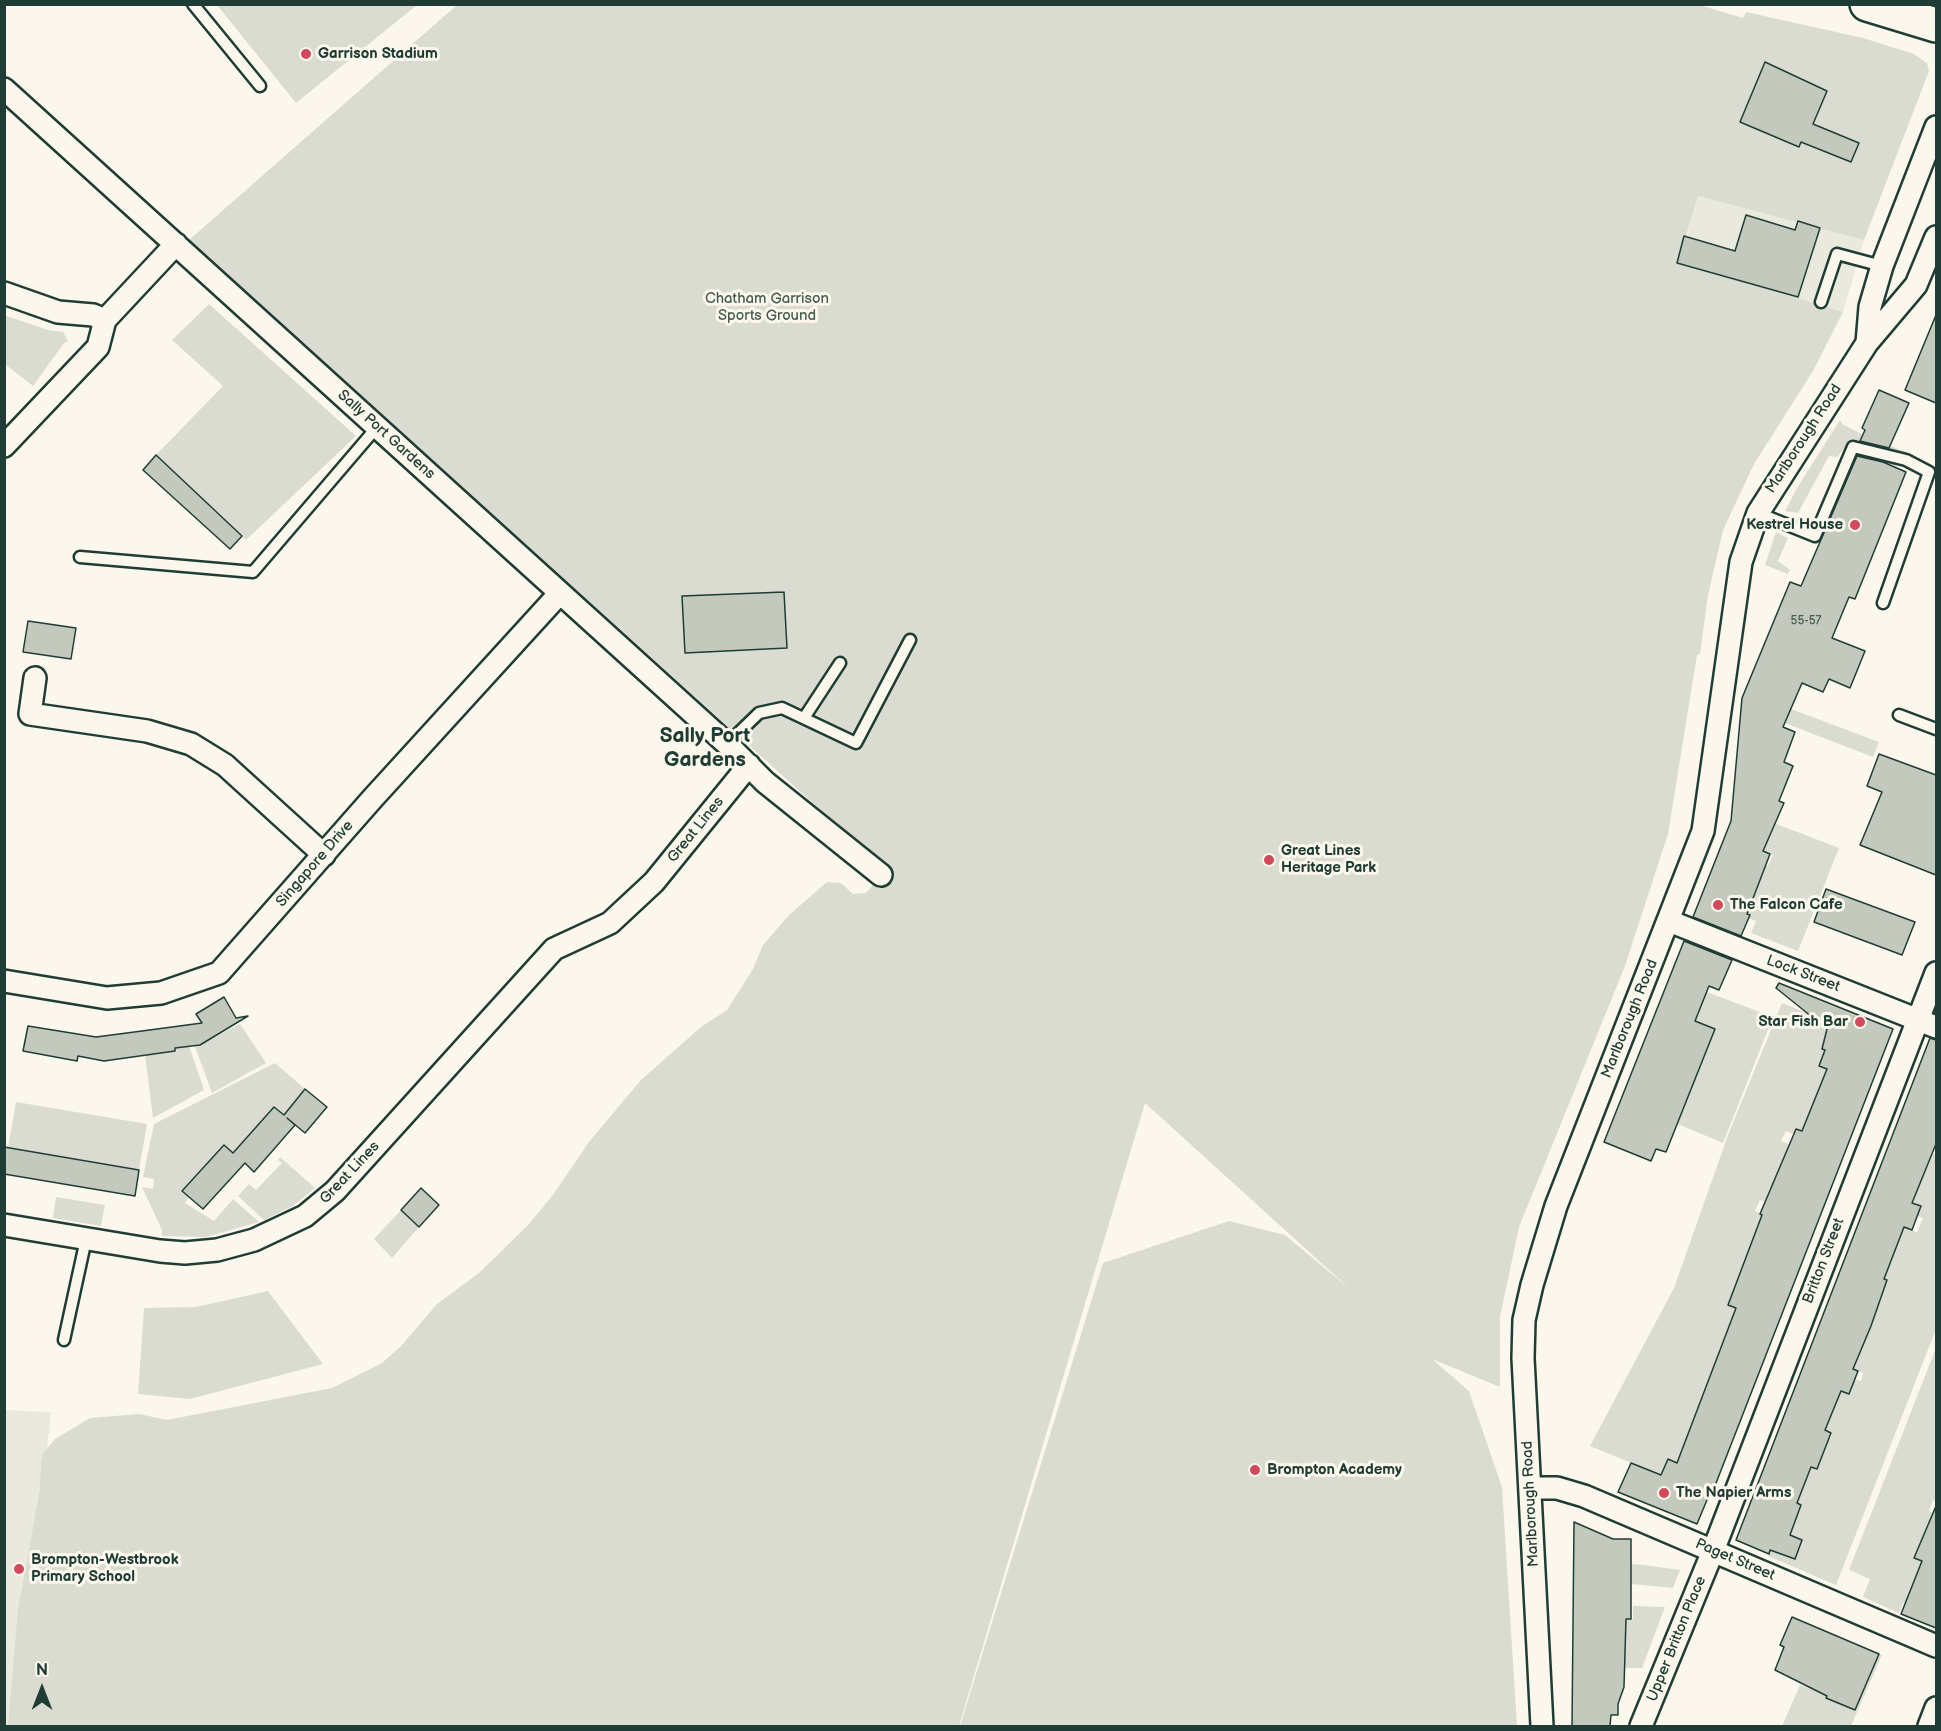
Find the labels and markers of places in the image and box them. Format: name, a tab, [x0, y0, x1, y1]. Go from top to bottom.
place label: Garrison Stadium	[318, 45, 438, 63]
marker: Garrison Stadium	[299, 47, 313, 61]
place label: Kestrel House	[1746, 516, 1843, 534]
marker: Kestrel House	[1848, 518, 1862, 532]
place label: Great Lines Heritage Park	[1281, 842, 1376, 877]
marker: Great Lines Heritage Park	[1262, 853, 1276, 867]
place label: The Falcon Cafe	[1730, 896, 1843, 914]
marker: The Falcon Cafe	[1711, 898, 1725, 912]
place label: Star Fish Bar	[1758, 1013, 1848, 1031]
marker: Star Fish Bar	[1853, 1015, 1867, 1029]
place label: Brompton Academy	[1267, 1461, 1402, 1479]
marker: Brompton Academy	[1248, 1463, 1262, 1477]
place label: The Napier Arms	[1676, 1484, 1791, 1502]
marker: The Napier Arms	[1657, 1486, 1671, 1500]
place label: Brompton-Westbrook Primary School	[31, 1551, 179, 1586]
marker: Brompton-Westbrook Primary School	[12, 1562, 26, 1576]

